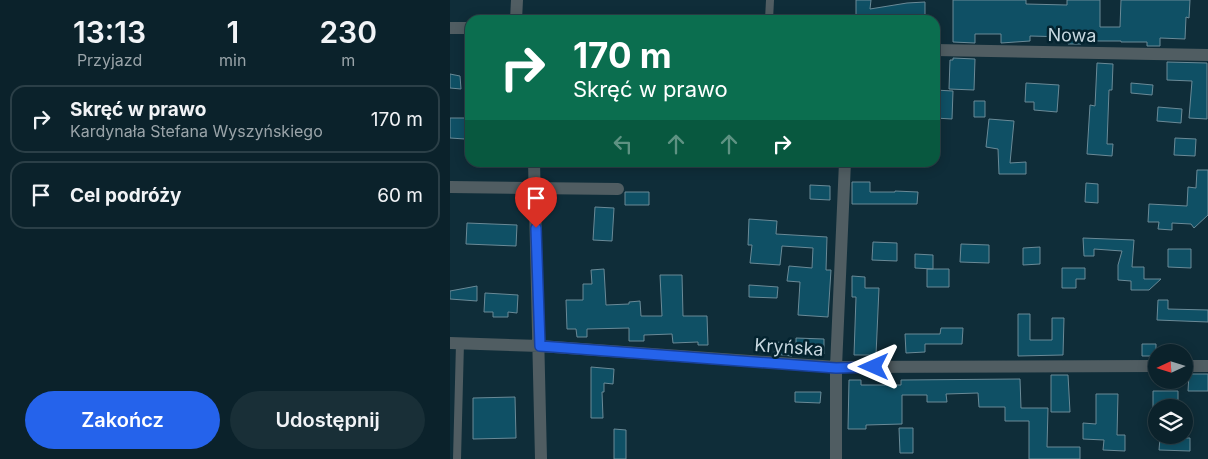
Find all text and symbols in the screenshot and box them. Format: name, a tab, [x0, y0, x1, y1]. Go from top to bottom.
text: 13:13	[73, 14, 146, 50]
text: 1	[226, 14, 239, 50]
text: 230	[319, 14, 377, 50]
street label: Nowa	[1047, 24, 1097, 46]
text: 170 m	[573, 34, 672, 76]
icon: right	[490, 35, 555, 100]
text: Przyjazd	[77, 50, 142, 70]
text: min	[219, 50, 246, 70]
text: m	[341, 50, 355, 70]
text: Skręć w prawo	[573, 76, 728, 102]
text: Skręć w prawo	[70, 98, 206, 121]
icon: right	[27, 105, 55, 133]
text: 170 m	[371, 108, 423, 131]
text: Kardynała Stefana Wyszyńskiego	[70, 121, 323, 141]
icon: left	[609, 130, 637, 158]
icon: ahead	[662, 130, 690, 158]
icon: ahead	[715, 130, 743, 158]
icon: right	[768, 130, 796, 158]
pin	[515, 177, 557, 228]
icon: arrive	[27, 181, 55, 209]
text: Cel podróży	[70, 184, 182, 207]
text: 60 m	[377, 184, 423, 207]
icon: arrive	[522, 184, 550, 212]
street label: Kryńska	[754, 334, 824, 360]
position arrow	[847, 340, 899, 392]
north arrow	[1148, 344, 1192, 389]
map controls	[1148, 344, 1193, 444]
button: Zakończ	[25, 391, 220, 449]
button: Udostępnij	[230, 391, 425, 449]
button: layers	[1148, 399, 1193, 444]

